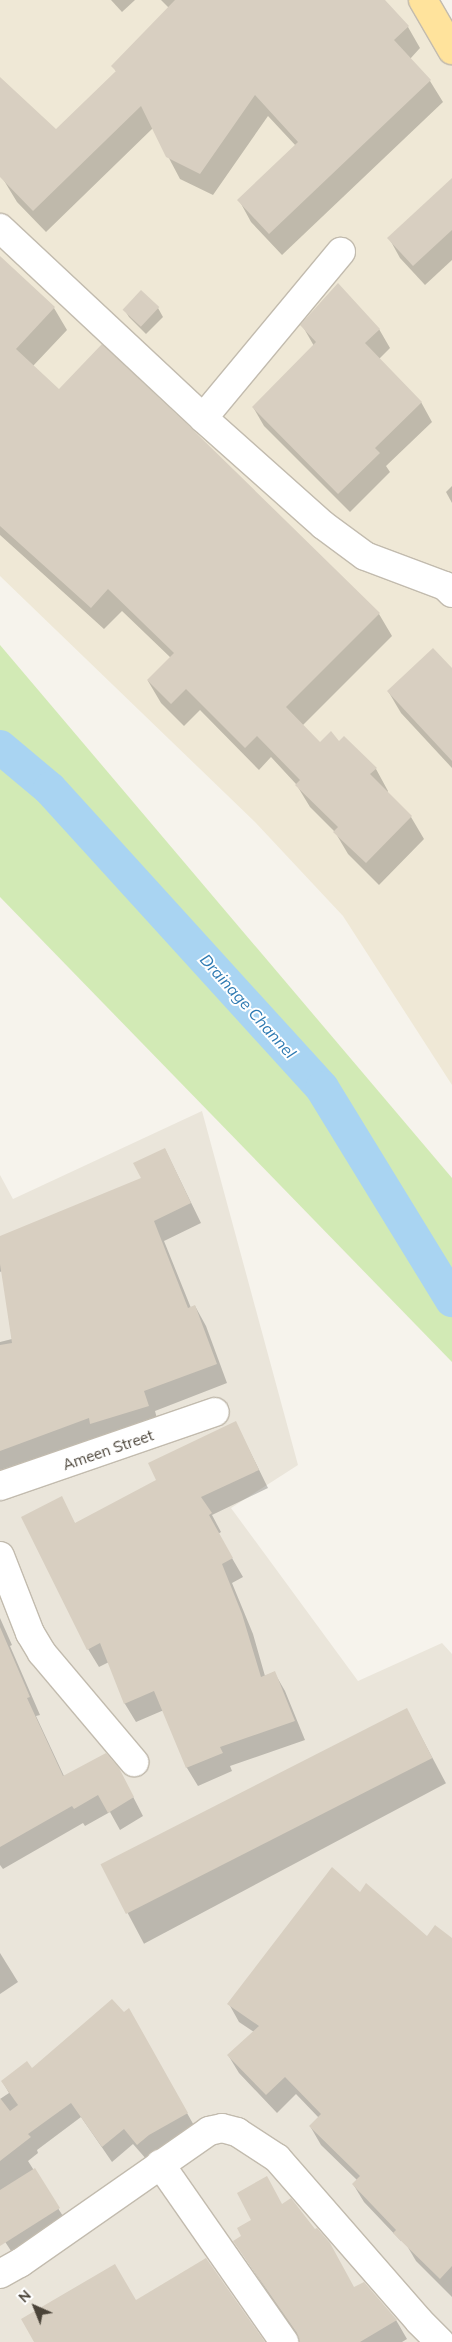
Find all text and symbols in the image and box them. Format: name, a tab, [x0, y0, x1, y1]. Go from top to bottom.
water label: Drainage Channel	[196, 950, 300, 1062]
street label: Ameen Street	[60, 1426, 156, 1474]
north arrow	[10, 2282, 60, 2332]
text: N	[15, 2286, 35, 2306]

